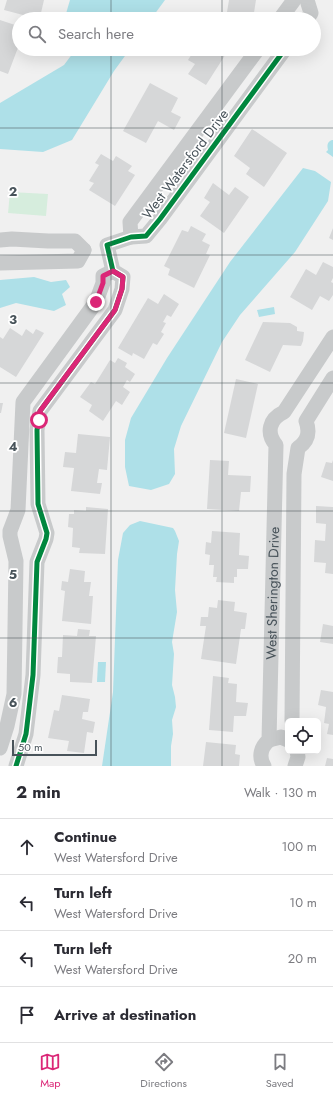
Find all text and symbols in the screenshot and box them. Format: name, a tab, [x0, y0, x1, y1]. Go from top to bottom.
search box	[12, 12, 321, 56]
icon: search	[26, 23, 48, 45]
text: Search here	[58, 23, 134, 45]
street label: West Watersford Drive	[137, 105, 233, 223]
text: 2	[9, 182, 17, 201]
route end	[87, 293, 105, 311]
text: 3	[9, 310, 17, 329]
route start	[30, 411, 48, 429]
text: 4	[8, 437, 18, 456]
street label: West Sherington Drive	[261, 526, 284, 660]
text: 5	[9, 565, 17, 584]
text: 6	[9, 693, 18, 712]
map controls	[285, 718, 321, 754]
button: locate	[285, 718, 321, 754]
scale bar	[12, 738, 97, 757]
text: 50 m	[18, 739, 43, 755]
text: 2 min	[16, 780, 61, 804]
text: Walk · 130 m	[244, 783, 317, 802]
text: Continue	[54, 826, 117, 848]
icon: ahead	[16, 836, 38, 858]
text: 100 m	[282, 837, 317, 856]
text: West Watersford Drive	[54, 848, 178, 867]
text: Turn left	[54, 882, 112, 904]
icon: left	[16, 892, 38, 914]
text: 10 m	[289, 893, 317, 912]
text: West Watersford Drive	[54, 904, 178, 923]
text: Turn left	[54, 938, 112, 960]
icon: left	[16, 948, 38, 970]
text: 20 m	[288, 949, 317, 968]
text: West Watersford Drive	[54, 960, 178, 979]
icon: arrive	[16, 1004, 38, 1026]
text: Arrive at destination	[54, 1004, 196, 1026]
tab: Map	[39, 1051, 61, 1091]
tab: Directions	[140, 1051, 187, 1091]
tab: Saved	[266, 1051, 294, 1091]

